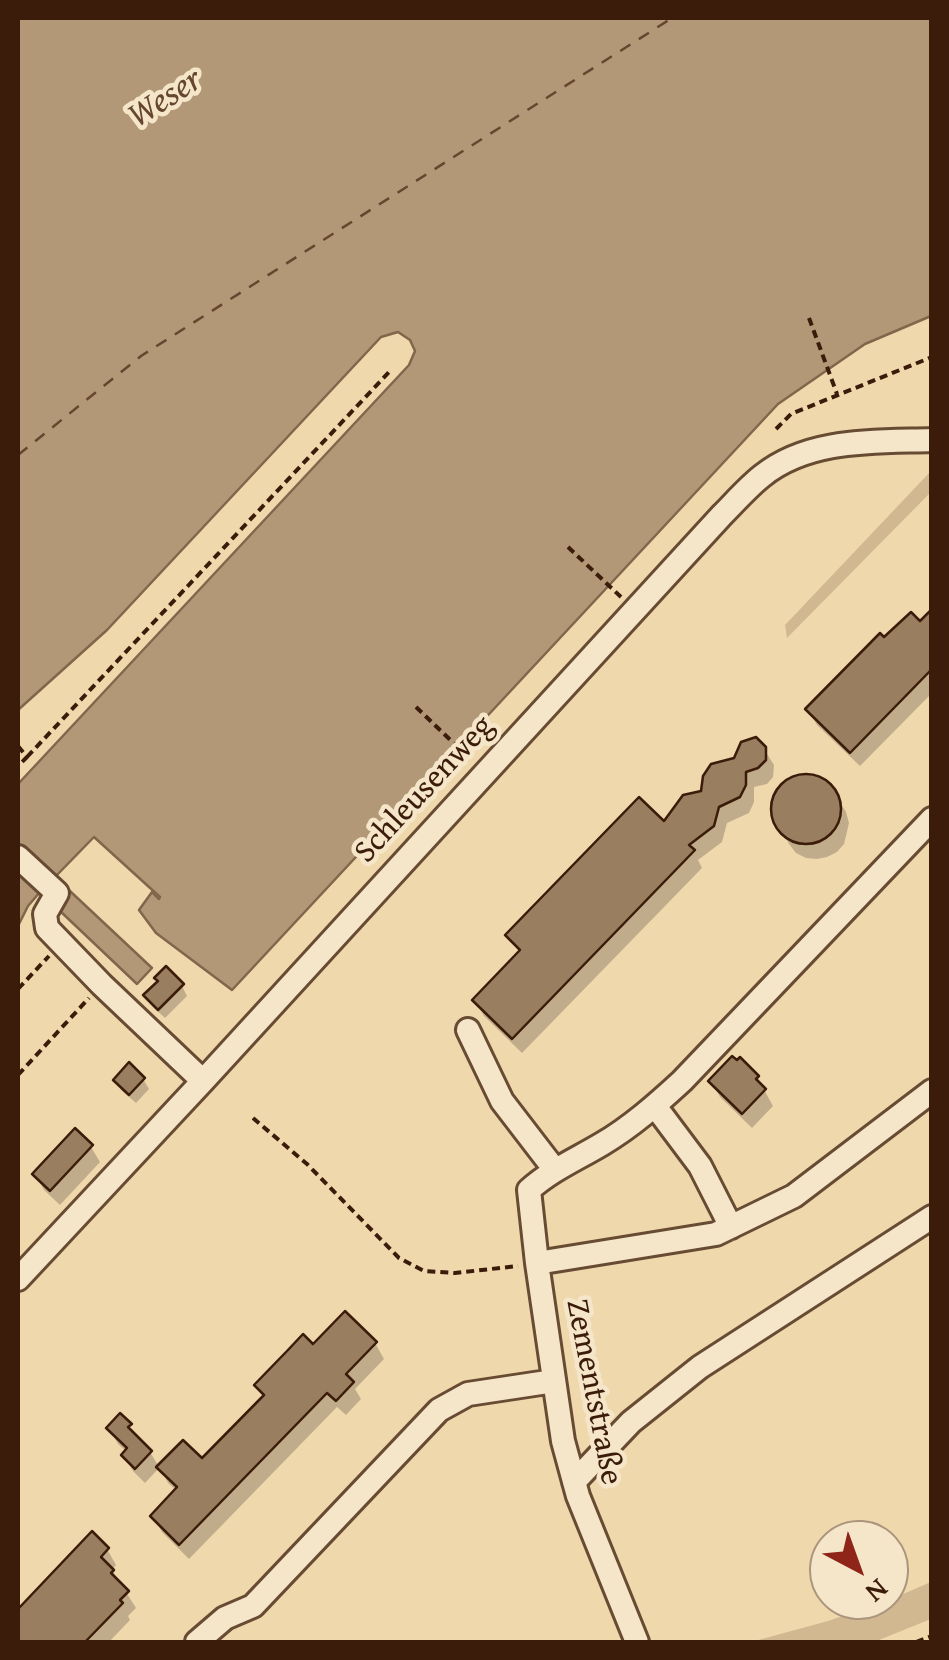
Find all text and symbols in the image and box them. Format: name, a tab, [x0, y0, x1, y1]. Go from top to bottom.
water label: Weser	[121, 60, 211, 138]
street label: Schleusenweg	[347, 708, 503, 872]
street label: Zementstraße	[556, 1296, 630, 1488]
north arrow	[809, 1520, 909, 1620]
text: N	[857, 1570, 898, 1613]

